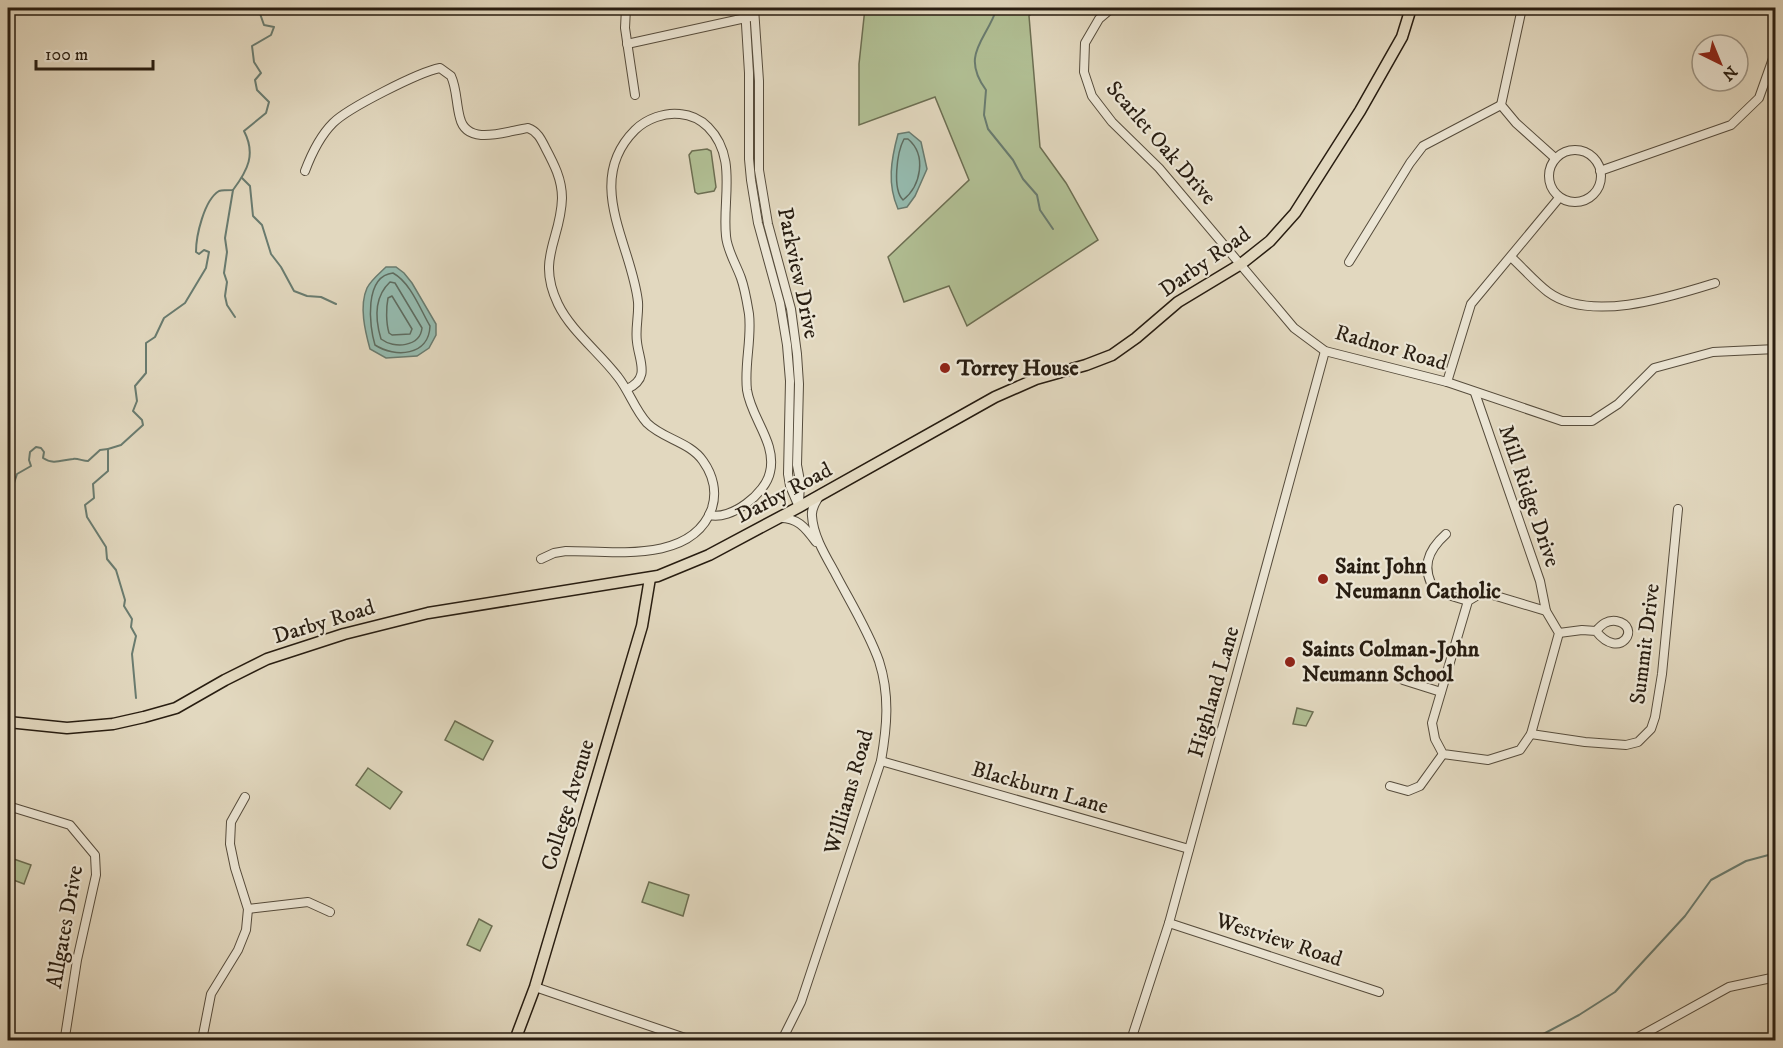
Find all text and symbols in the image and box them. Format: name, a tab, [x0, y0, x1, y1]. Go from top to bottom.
scale bar	[36, 33, 153, 71]
north arrow	[1690, 33, 1750, 93]
text: 100 m	[45, 44, 88, 66]
text: N	[1718, 61, 1741, 85]
street label: Scarlet Oak Drive	[1100, 76, 1222, 210]
street label: Parkview Drive	[771, 205, 825, 341]
street label: Darby Road	[1154, 221, 1256, 303]
street label: Radnor Road	[1332, 319, 1450, 377]
place label: Torrey House	[956, 355, 1079, 382]
marker: Torrey House	[938, 361, 952, 375]
street label: Mill Ridge Drive	[1492, 421, 1566, 571]
street label: Darby Road	[731, 456, 837, 530]
place label: Saint John Neumann Catholic	[1335, 553, 1501, 605]
marker: Saint John Neumann Catholic	[1316, 572, 1330, 586]
street label: Summit Drive	[1624, 582, 1666, 706]
street label: Darby Road	[270, 594, 378, 650]
street label: Highland Lane	[1182, 623, 1246, 761]
place label: Saints Colman-John Neumann School	[1302, 636, 1480, 688]
marker: Saints Colman-John Neumann School	[1283, 655, 1297, 669]
street label: Williams Road	[818, 727, 880, 858]
street label: College Avenue	[535, 736, 601, 874]
street label: Blackburn Lane	[968, 756, 1112, 820]
street label: Allgates Drive	[41, 863, 89, 991]
street label: Westview Road	[1211, 907, 1346, 973]

